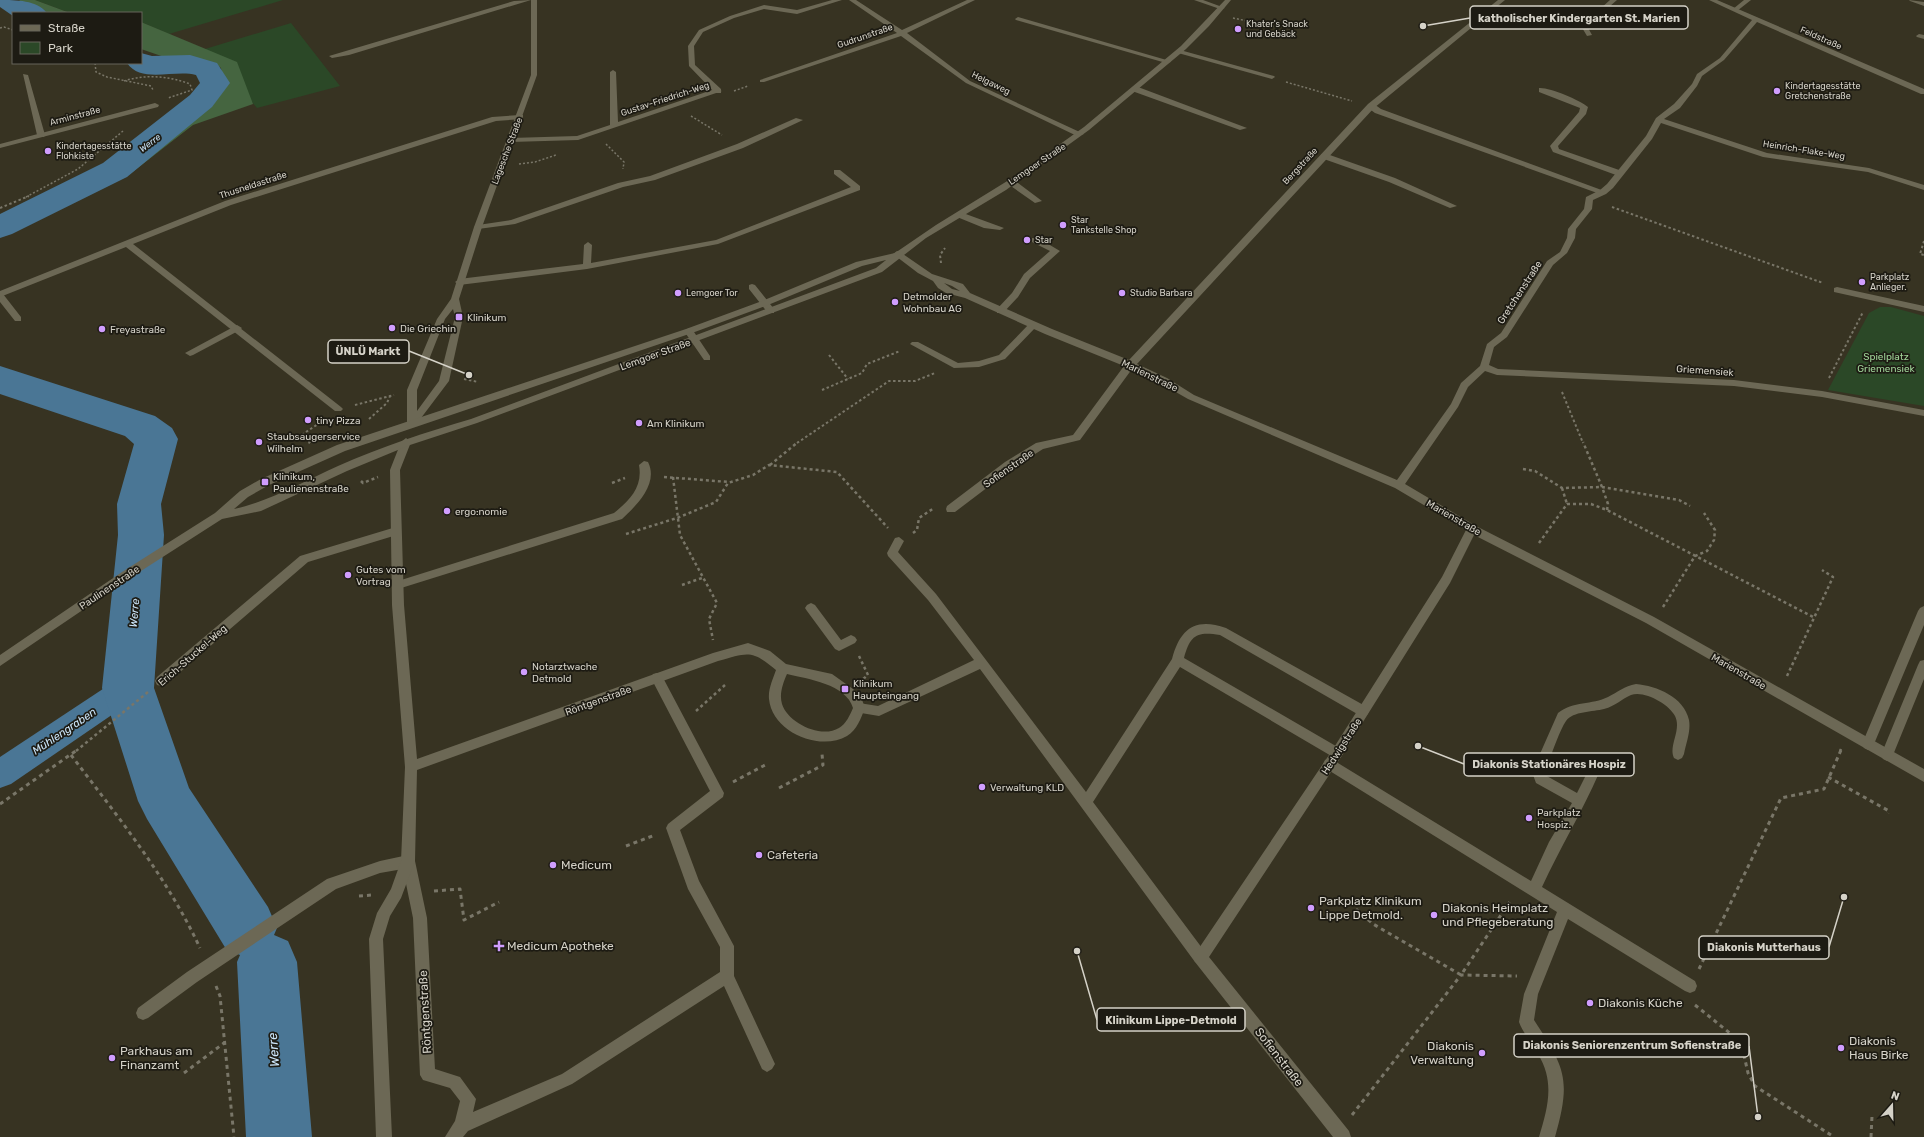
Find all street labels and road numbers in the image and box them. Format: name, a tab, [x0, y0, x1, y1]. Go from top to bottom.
street label: Gudrunstraße	[836, 22, 894, 50]
street label: Feldstraße	[1799, 24, 1843, 52]
street label: Helgaweg	[970, 69, 1012, 97]
street label: Gustav-Friedrich-Weg	[620, 80, 710, 118]
street label: Arminstraße	[49, 104, 101, 128]
street label: Lagesche Straße	[490, 116, 524, 186]
street label: Heinrich-Flake-Weg	[1762, 139, 1846, 161]
street label: Lemgoer Straße	[1007, 141, 1067, 187]
street label: Bergstraße	[1280, 146, 1320, 186]
street label: Thusneldastraße	[218, 169, 288, 201]
street label: Gretchenstraße	[1495, 258, 1545, 326]
street label: Lemgoer Straße	[618, 336, 693, 373]
street label: Marienstraße	[1119, 357, 1180, 395]
street label: Griemensiek	[1676, 363, 1735, 379]
street label: Sofienstraße	[981, 447, 1036, 491]
street label: Marienstraße	[1424, 497, 1483, 539]
street label: Paulinenstraße	[77, 563, 142, 612]
street label: Erich-Stuckel-Weg	[156, 623, 230, 689]
street label: Marienstraße	[1709, 651, 1768, 693]
street label: Röntgenstraße	[564, 683, 633, 718]
street label: Hedwigstraße	[1319, 716, 1365, 777]
street label: Röntgenstraße	[416, 970, 434, 1054]
street label: Sofienstraße	[1252, 1025, 1306, 1089]

